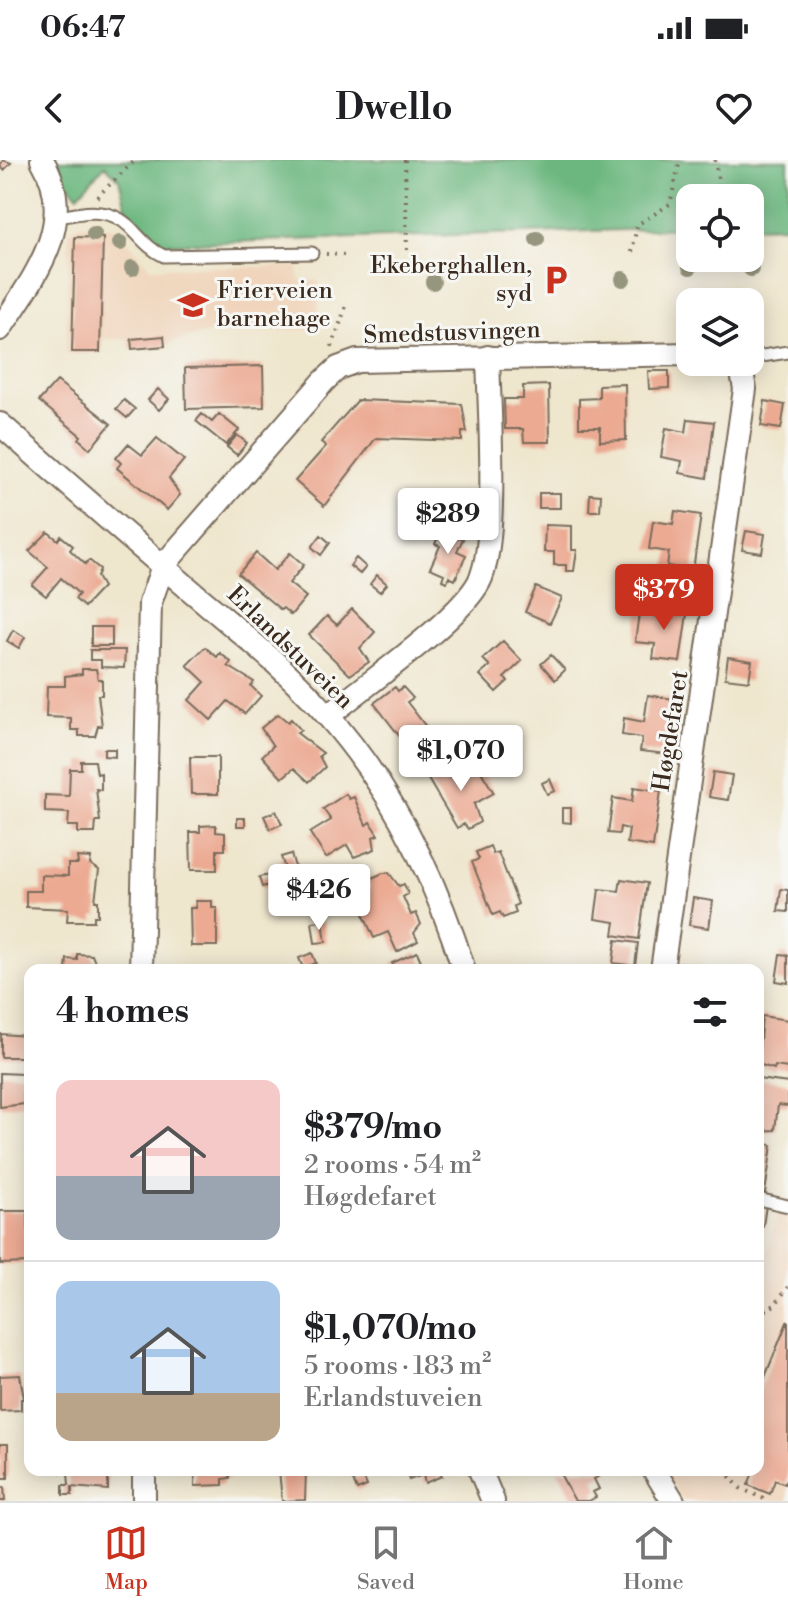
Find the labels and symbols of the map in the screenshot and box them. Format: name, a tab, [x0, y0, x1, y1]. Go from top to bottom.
place label: Ekeberghallen, syd	[370, 251, 532, 309]
parking icon: Ekeberghallen, syd	[539, 263, 573, 297]
place label: Frierveien barnehage	[217, 276, 333, 334]
school or university icon: Frierveien barnehage	[176, 288, 210, 322]
street label: Smedstusvingen	[363, 315, 541, 351]
pin: $289	[401, 488, 495, 556]
pin: $379	[617, 564, 711, 632]
street label: Erlandstuveien	[220, 580, 360, 716]
street label: Høgdefaret	[647, 668, 695, 794]
pin: $1,070	[396, 725, 526, 793]
pin: $426	[272, 864, 366, 932]

